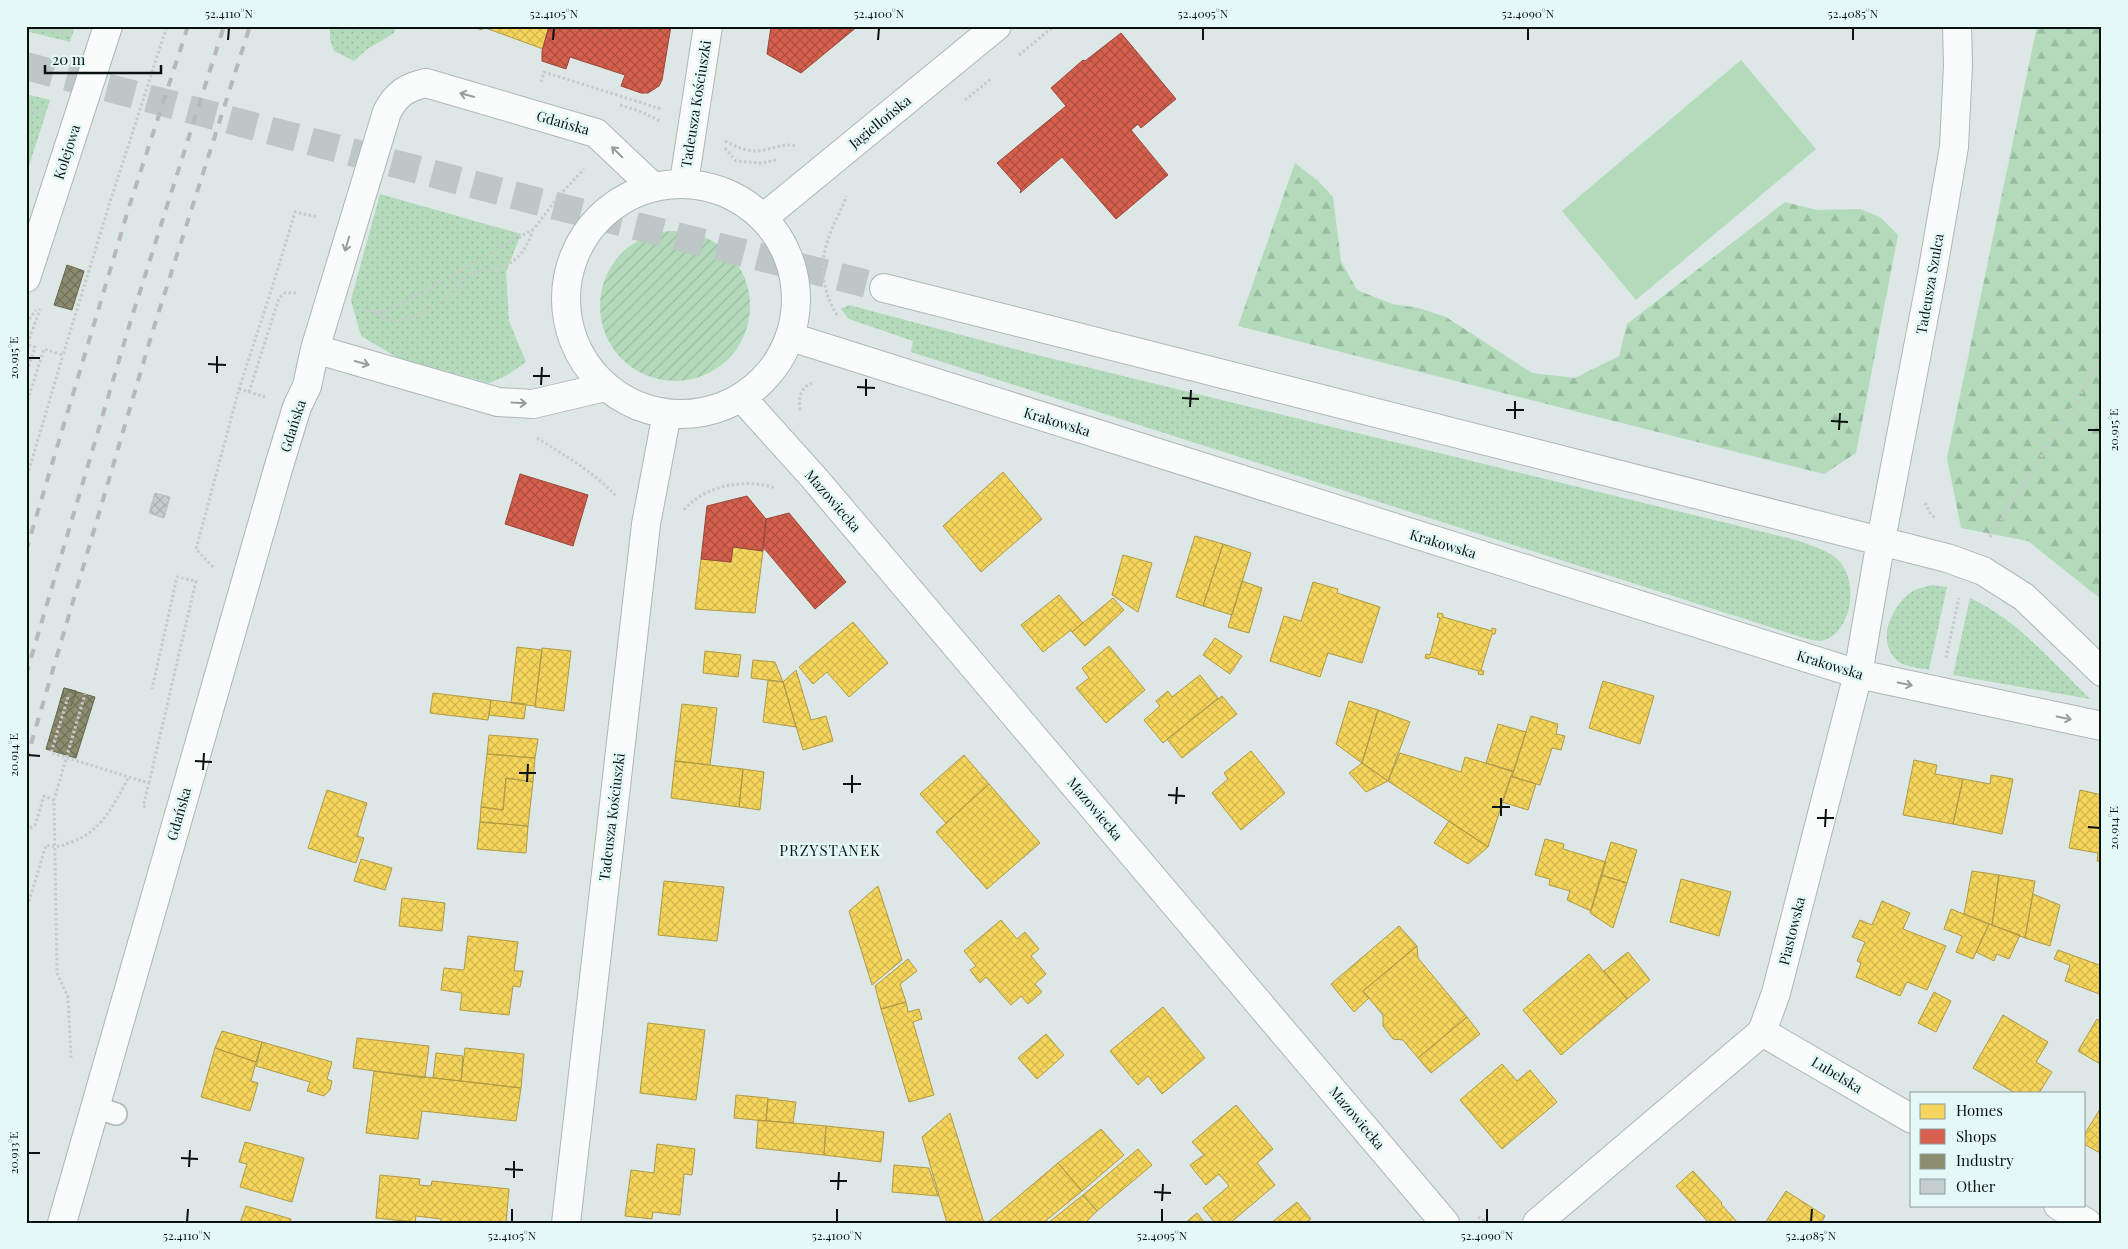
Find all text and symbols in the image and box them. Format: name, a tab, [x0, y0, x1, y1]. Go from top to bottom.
text: 52.4110°N	[205, 5, 253, 21]
text: 52.4105°N	[530, 5, 579, 21]
text: 52.4100°N	[854, 5, 905, 21]
text: 52.4095°N	[1178, 5, 1229, 21]
text: 52.4090°N	[1502, 5, 1555, 21]
text: 52.4085°N	[1828, 5, 1879, 21]
street label: Tadeusza Kościuszki	[676, 39, 715, 169]
scale bar	[45, 42, 161, 74]
text: 20 m	[52, 49, 86, 69]
one-way arrow	[460, 90, 476, 100]
street label: Jagiellońska	[844, 91, 915, 153]
street label: Gdańska	[535, 106, 592, 139]
street label: Kolejowa	[49, 122, 84, 182]
one-way arrow	[610, 146, 623, 158]
street label: Tadeusza Szulca	[1911, 232, 1948, 336]
one-way arrow	[341, 236, 351, 252]
text: 20.915°E	[5, 337, 21, 379]
one-way arrow	[354, 359, 370, 368]
street label: Gdańska	[275, 397, 310, 455]
one-way arrow	[511, 399, 527, 408]
street label: Krakowska	[1022, 402, 1093, 441]
text: 20.915°E	[2105, 409, 2121, 451]
street label: Mazowiecka	[801, 466, 866, 536]
street label: Krakowska	[1408, 524, 1479, 563]
street label: Krakowska	[1795, 645, 1866, 684]
one-way arrow	[1897, 680, 1913, 689]
one-way arrow	[2056, 714, 2072, 723]
text: 20.914°E	[5, 733, 21, 777]
street label: Tadeusza Kościuszki	[594, 752, 629, 882]
street label: Mazowiecka	[1063, 773, 1127, 844]
street label: Gdańska	[162, 785, 195, 842]
text: 20.914°E	[2105, 806, 2121, 850]
district label: PRZYSTANEK	[779, 840, 881, 860]
street label: Piastowska	[1774, 895, 1809, 967]
street label: Lubelska	[1808, 1052, 1866, 1097]
street label: Mazowiecka	[1325, 1082, 1389, 1153]
legend	[1910, 1092, 2086, 1206]
text: Homes	[1956, 1100, 2003, 1120]
text: Shops	[1956, 1126, 1997, 1146]
text: 20.913°E	[5, 1132, 21, 1174]
text: Industry	[1956, 1150, 2014, 1170]
text: Other	[1956, 1176, 1996, 1196]
text: 52.4110°N	[163, 1227, 211, 1243]
text: 52.4105°N	[488, 1227, 537, 1243]
text: 52.4100°N	[812, 1227, 863, 1243]
text: 52.4095°N	[1137, 1227, 1188, 1243]
text: 52.4090°N	[1461, 1227, 1514, 1243]
text: 52.4085°N	[1786, 1227, 1837, 1243]

